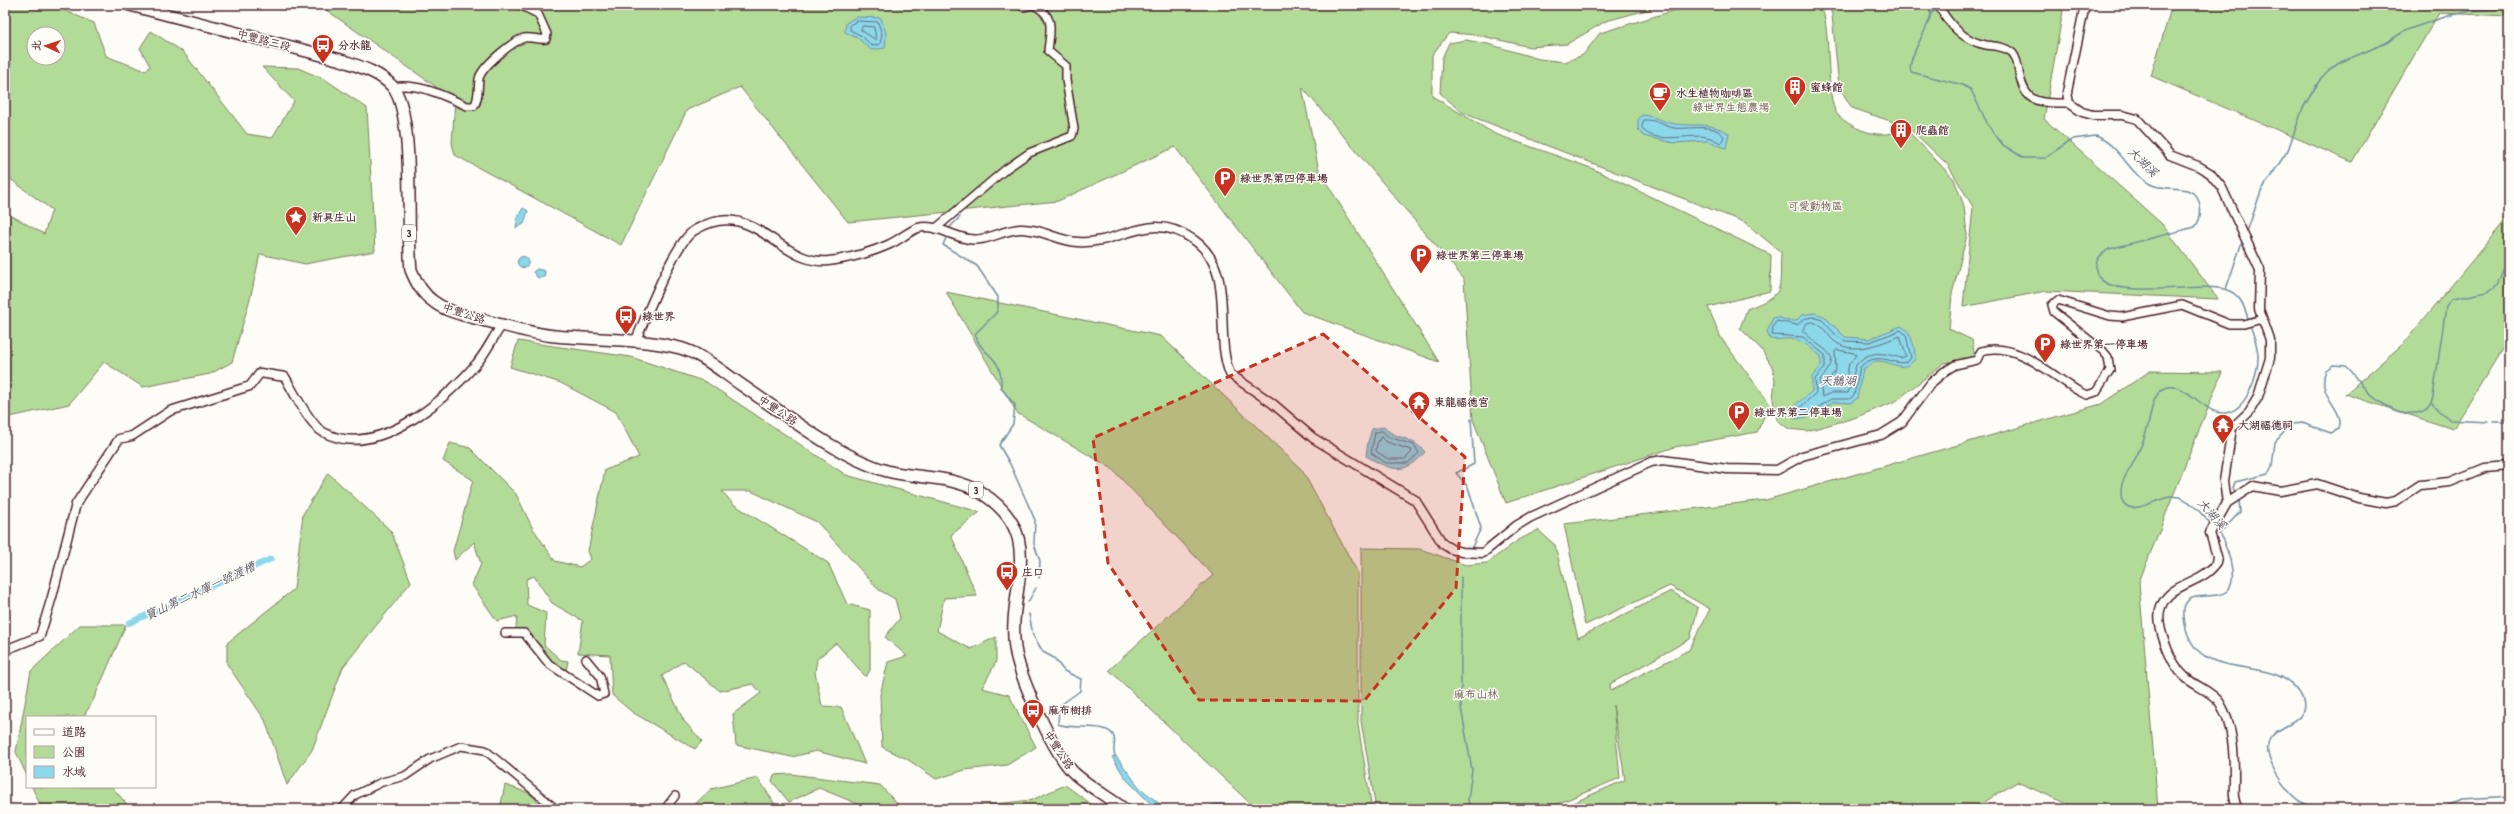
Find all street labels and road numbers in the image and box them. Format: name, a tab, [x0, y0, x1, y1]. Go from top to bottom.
street label: 中豐路三段	[236, 26, 292, 54]
road number: 3	[402, 225, 416, 241]
street label: 中豐公路	[441, 300, 487, 326]
street label: 中豐公路	[756, 392, 800, 428]
road number: 3	[969, 482, 983, 498]
street label: 中豐公路	[1041, 728, 1077, 772]

